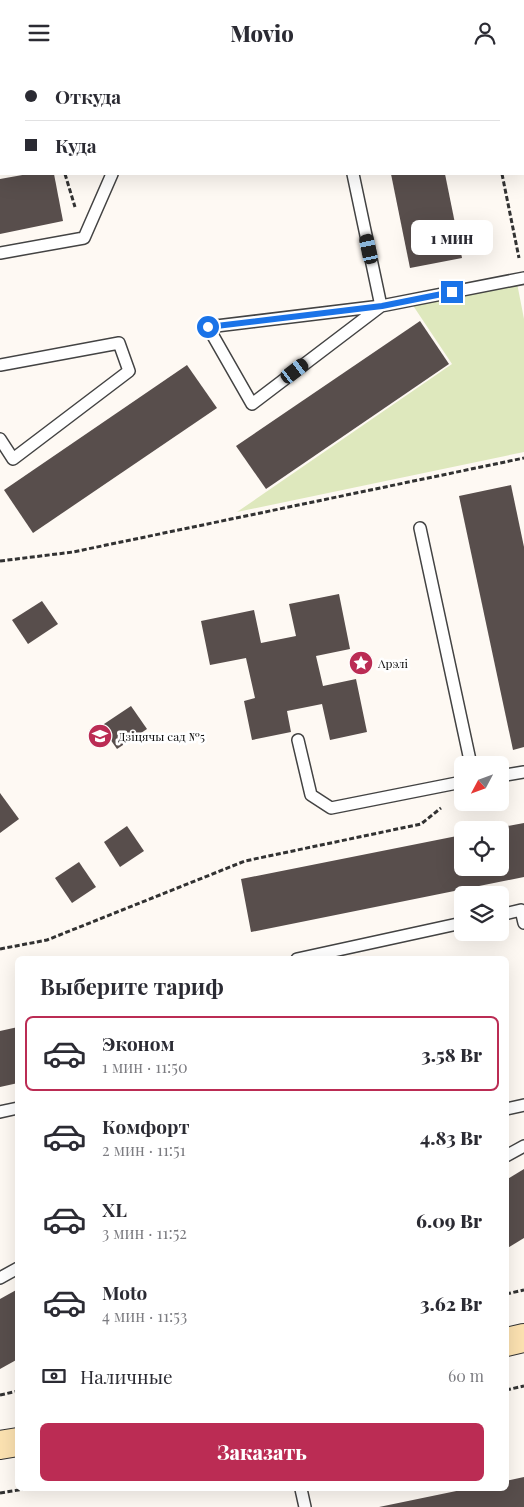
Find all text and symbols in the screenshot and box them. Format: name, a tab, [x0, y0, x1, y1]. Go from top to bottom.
text: Movio	[230, 18, 294, 48]
icon: menu	[25, 19, 53, 47]
icon: person	[471, 19, 499, 47]
text: Откуда	[55, 83, 121, 109]
text: Куда	[55, 132, 97, 158]
callout: 1 мин	[411, 219, 493, 255]
text: 1 мин	[431, 227, 473, 248]
car	[358, 233, 379, 265]
route end	[441, 281, 463, 303]
route start	[197, 316, 219, 338]
car	[278, 356, 311, 386]
place icon: Арэлі	[348, 650, 374, 676]
place label: Арэлі	[377, 655, 408, 671]
school or university icon: Дзіцячы сад №5	[87, 723, 113, 749]
place label: Дзіцячы сад №5	[118, 728, 205, 744]
north arrow	[454, 756, 509, 811]
map controls	[454, 756, 509, 941]
button: locate	[454, 821, 509, 876]
button: layers	[454, 886, 509, 941]
text: Выберите тариф	[40, 971, 224, 1001]
text: Эконом	[102, 1030, 175, 1056]
icon: car	[42, 1031, 87, 1076]
text: 3.58 Br	[421, 1041, 482, 1067]
text: 1 мин · 11:50	[102, 1056, 188, 1077]
text: Комфорт	[102, 1113, 190, 1139]
icon: car	[42, 1114, 87, 1159]
text: 4.83 Br	[420, 1124, 482, 1150]
text: 2 мин · 11:51	[102, 1139, 186, 1160]
text: XL	[102, 1196, 127, 1222]
icon: car	[42, 1197, 87, 1242]
text: 6.09 Br	[416, 1207, 482, 1233]
text: 3 мин · 11:52	[102, 1222, 187, 1243]
text: Moto	[102, 1279, 147, 1305]
icon: car	[42, 1280, 87, 1325]
text: 3.62 Br	[420, 1290, 482, 1316]
text: 4 мин · 11:53	[102, 1305, 187, 1326]
icon: cash	[40, 1362, 68, 1390]
text: Наличные	[80, 1363, 173, 1389]
text: 60 m	[448, 1365, 484, 1386]
button: Заказать	[40, 1423, 484, 1481]

